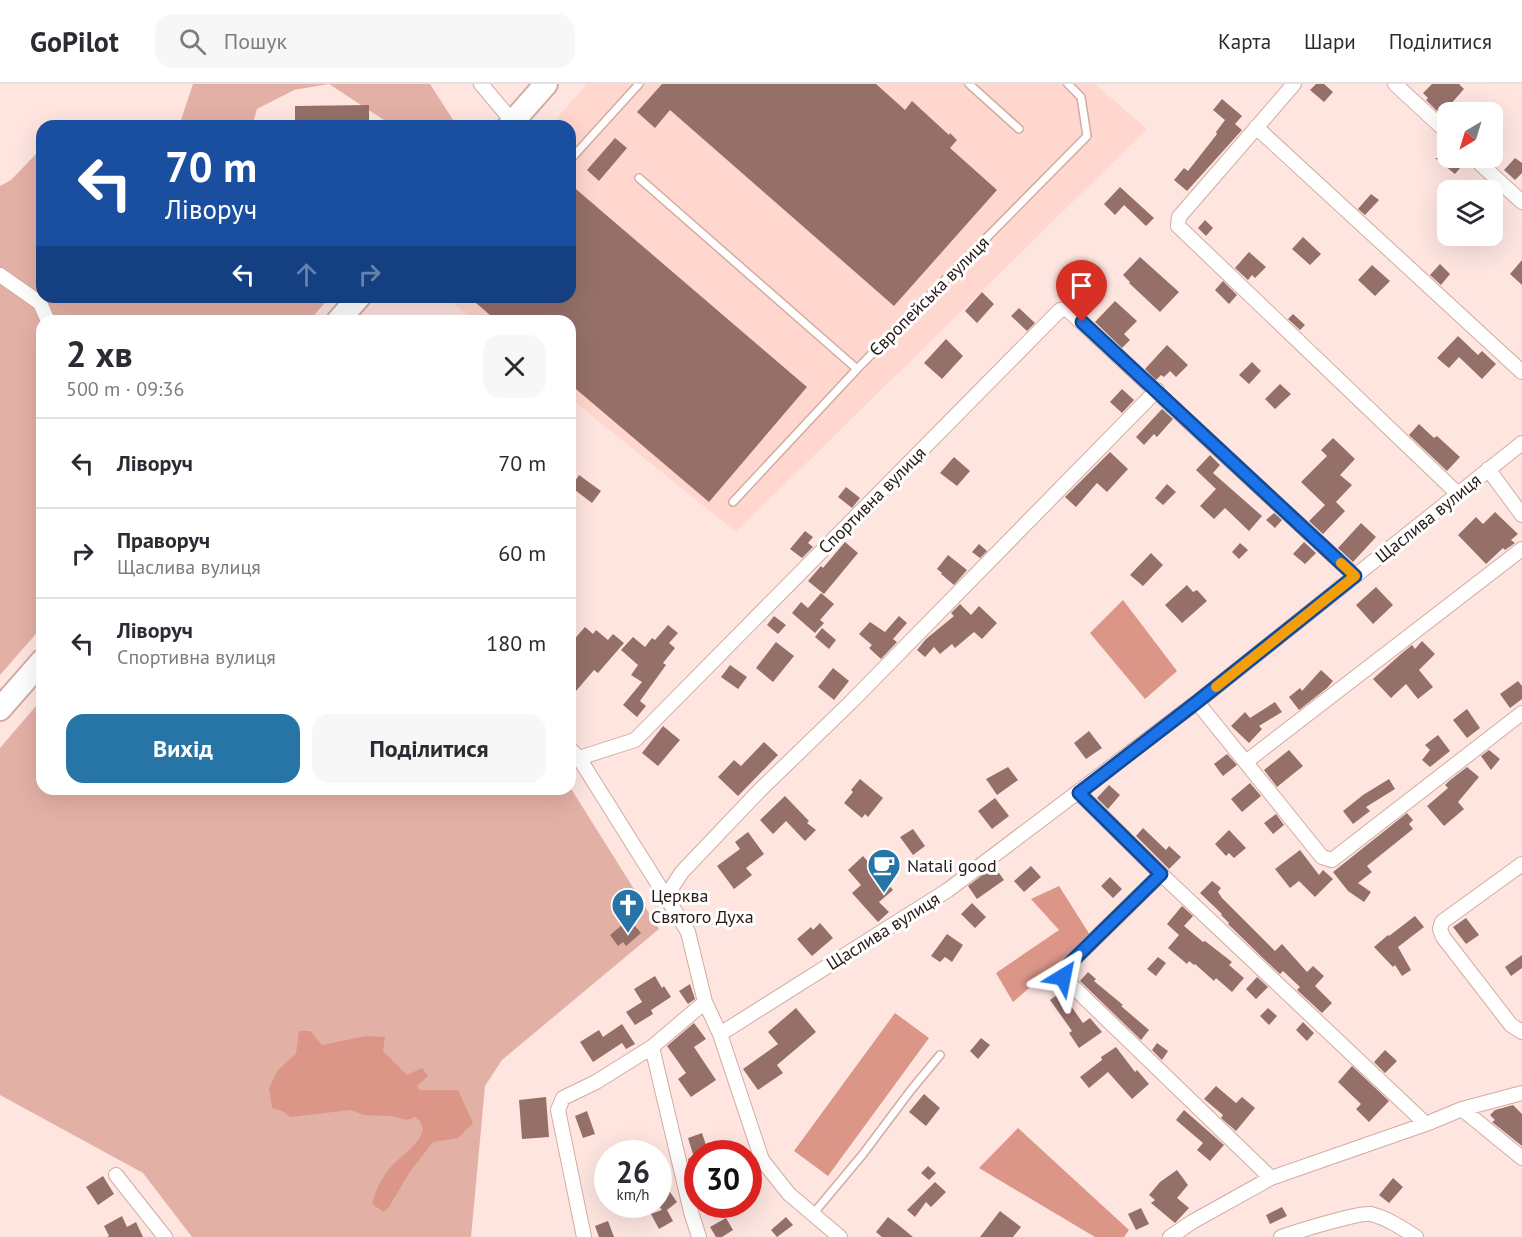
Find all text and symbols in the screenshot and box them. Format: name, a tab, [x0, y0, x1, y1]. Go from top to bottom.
search box	[155, 14, 575, 68]
text: GoPilot	[30, 23, 119, 60]
icon: search	[176, 25, 209, 58]
text: Пошук	[224, 27, 287, 55]
text: Карта	[1218, 28, 1271, 55]
text: Шари	[1304, 28, 1356, 55]
text: Поділитися	[1389, 28, 1492, 55]
north arrow	[1437, 102, 1503, 168]
map controls	[1437, 102, 1503, 246]
text: 70 m	[165, 139, 257, 194]
icon: left	[66, 144, 144, 222]
button: layers	[1437, 180, 1503, 246]
text: Ліворуч	[165, 192, 257, 226]
street label: Європейська вулиця	[864, 231, 994, 361]
icon: left	[227, 258, 260, 291]
icon: ahead	[290, 258, 323, 291]
icon: right	[353, 258, 386, 291]
pin	[1056, 260, 1107, 322]
icon: arrive	[1065, 269, 1098, 302]
text: 2 хв	[66, 330, 133, 377]
button: close	[483, 335, 546, 398]
text: 500 m · 09:36	[66, 376, 184, 402]
street label: Спортивна вулиця	[813, 441, 931, 559]
icon: left	[66, 447, 99, 480]
text: Ліворуч	[117, 449, 193, 477]
text: 70 m	[498, 449, 546, 477]
street label: Щаслива вулиця	[1370, 468, 1486, 568]
text: Праворуч	[117, 526, 210, 554]
icon: right	[66, 537, 99, 570]
text: 60 m	[498, 539, 546, 567]
text: Щаслива вулиця	[117, 554, 261, 580]
text: Ліворуч	[117, 616, 193, 644]
icon: left	[66, 627, 99, 660]
text: 180 m	[486, 629, 546, 657]
text: Спортивна вулиця	[117, 644, 276, 670]
button: Вихід	[66, 714, 300, 783]
button: Поділитися	[312, 714, 546, 783]
cafe icon: Natali good	[866, 847, 902, 894]
place label: Natali good	[907, 854, 997, 877]
place label: Церква Святого Духа	[651, 884, 754, 928]
church icon: Церква Святого Духа	[610, 887, 646, 934]
street label: Щаслива вулиця	[822, 887, 944, 975]
position arrow	[1031, 945, 1095, 1009]
speed limit sign: 30	[684, 1140, 762, 1218]
text: 26	[616, 1152, 650, 1191]
text: km/h	[617, 1185, 649, 1204]

